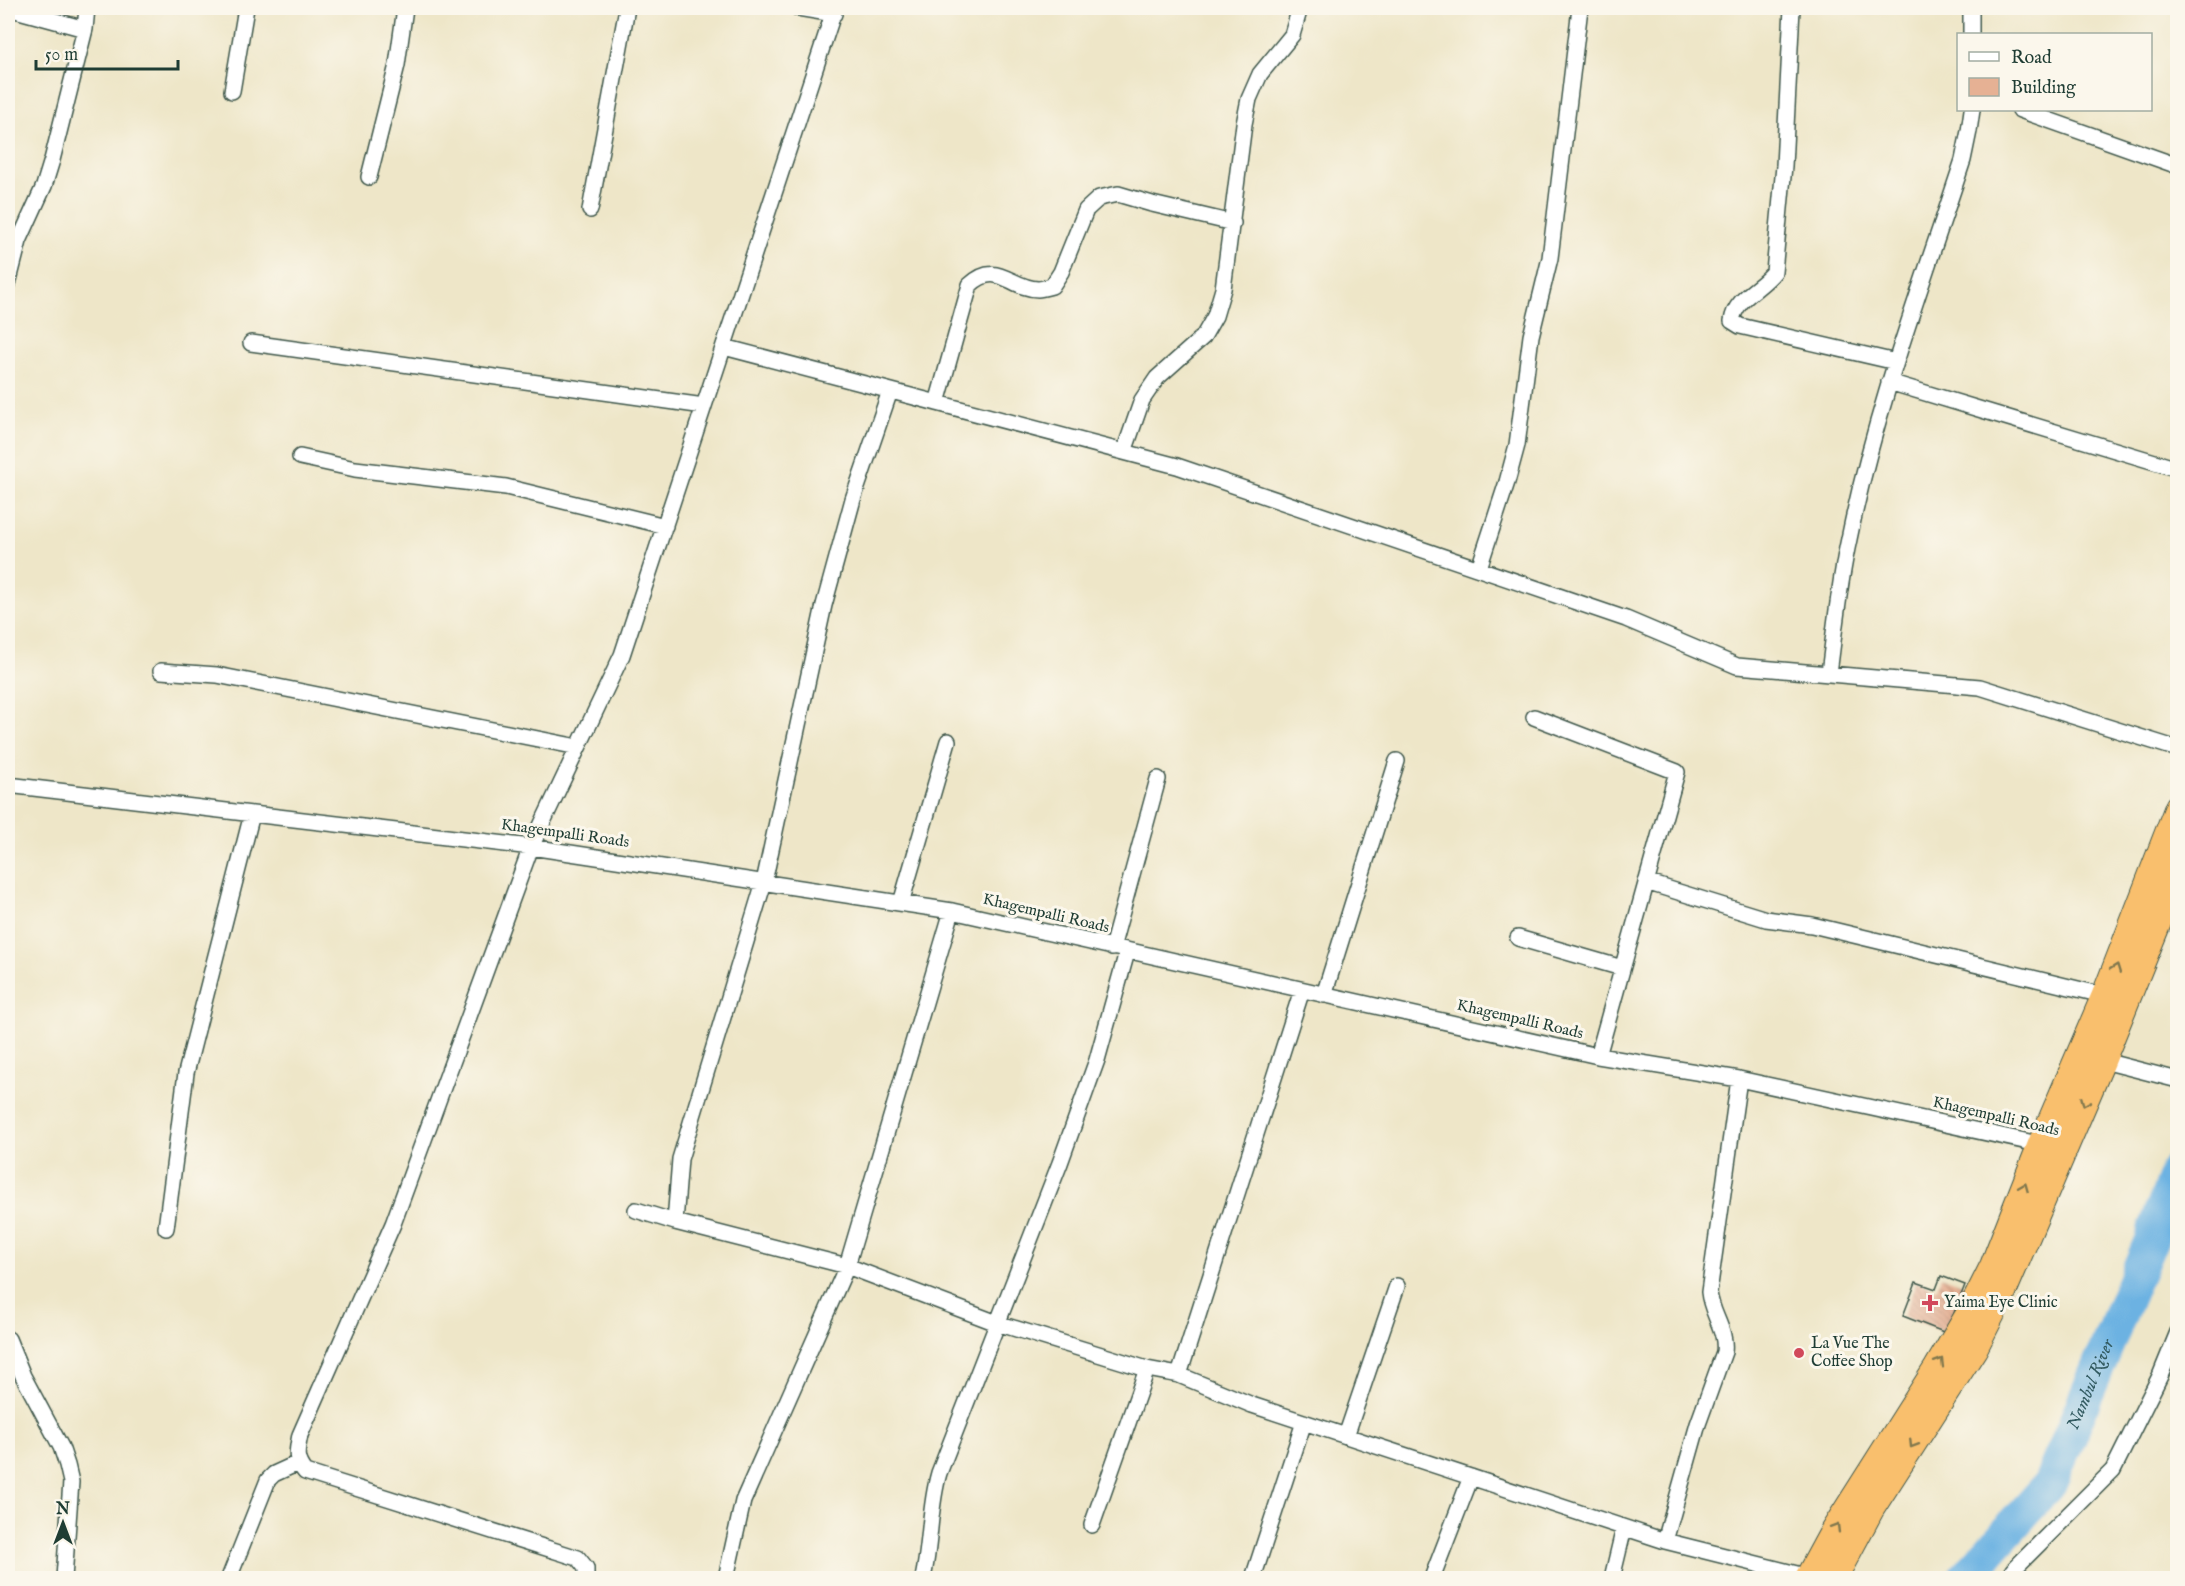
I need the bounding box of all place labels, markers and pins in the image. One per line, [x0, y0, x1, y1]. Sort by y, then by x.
place label: Yaima Eye Clinic [1944, 1293, 2058, 1313]
marker: Yaima Eye Clinic [1921, 1294, 1939, 1312]
place label: La Vue The Coffee Shop [1811, 1334, 1893, 1372]
marker: La Vue The Coffee Shop [1792, 1346, 1806, 1360]

